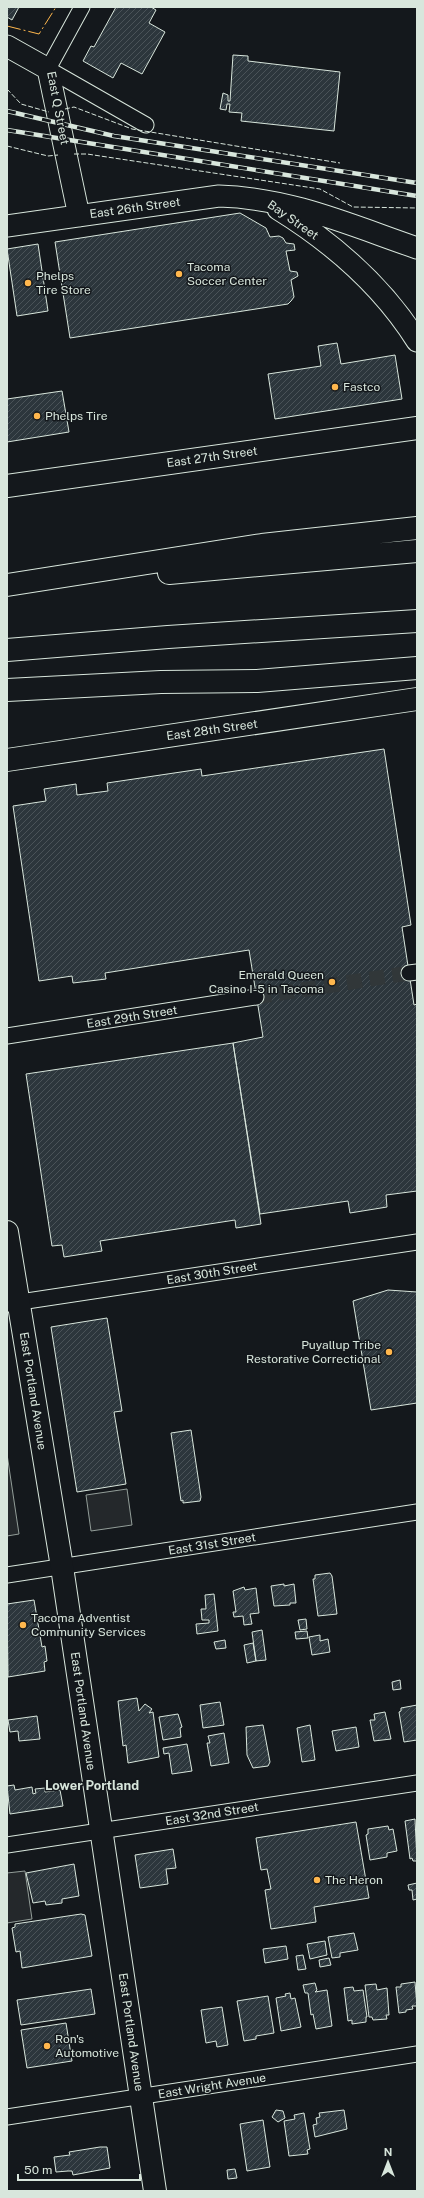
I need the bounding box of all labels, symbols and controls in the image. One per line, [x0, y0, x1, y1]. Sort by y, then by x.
street label: East Q Street [44, 70, 72, 146]
street label: East 26th Street [89, 195, 182, 221]
street label: Bay Street [265, 197, 321, 243]
place label: Tacoma Soccer Center [187, 260, 267, 288]
place label: Phelps Tire Store [36, 269, 91, 297]
marker: Tacoma Soccer Center [174, 269, 184, 279]
marker: Phelps Tire Store [23, 278, 33, 288]
place label: Fastco [343, 380, 381, 394]
marker: Fastco [330, 382, 340, 392]
place label: Phelps Tire [45, 409, 108, 423]
marker: Phelps Tire [32, 411, 42, 421]
street label: East 27th Street [166, 444, 259, 470]
street label: East 28th Street [165, 717, 259, 743]
place label: Emerald Queen Casino I-5 in Tacoma [209, 968, 324, 996]
marker: Emerald Queen Casino I-5 in Tacoma [327, 977, 337, 987]
street label: East 29th Street [86, 1003, 179, 1031]
street label: East 30th Street [166, 1259, 259, 1287]
street label: East Portland Avenue [17, 1331, 49, 1451]
place label: Puyallup Tribe Restorative Correctional [246, 1338, 381, 1366]
marker: Puyallup Tribe Restorative Correctional [384, 1347, 394, 1357]
street label: East 31st Street [167, 1530, 257, 1558]
place label: Tacoma Adventist Community Services [31, 1611, 146, 1639]
marker: Tacoma Adventist Community Services [18, 1620, 28, 1630]
street label: East Portland Avenue [68, 1651, 98, 1771]
district label: Lower Portland [45, 1778, 139, 1793]
street label: East 32nd Street [164, 1800, 260, 1828]
place label: The Heron [325, 1873, 383, 1887]
marker: The Heron [312, 1875, 322, 1885]
street label: East Portland Avenue [116, 1972, 146, 2092]
place label: Ron's Automotive [55, 2032, 119, 2060]
marker: Ron's Automotive [42, 2041, 52, 2051]
street label: East Wright Avenue [157, 2071, 267, 2101]
north arrow [368, 2142, 408, 2182]
text: N [384, 2146, 392, 2158]
scale bar [18, 2156, 140, 2182]
text: 50 m [24, 2163, 52, 2177]

